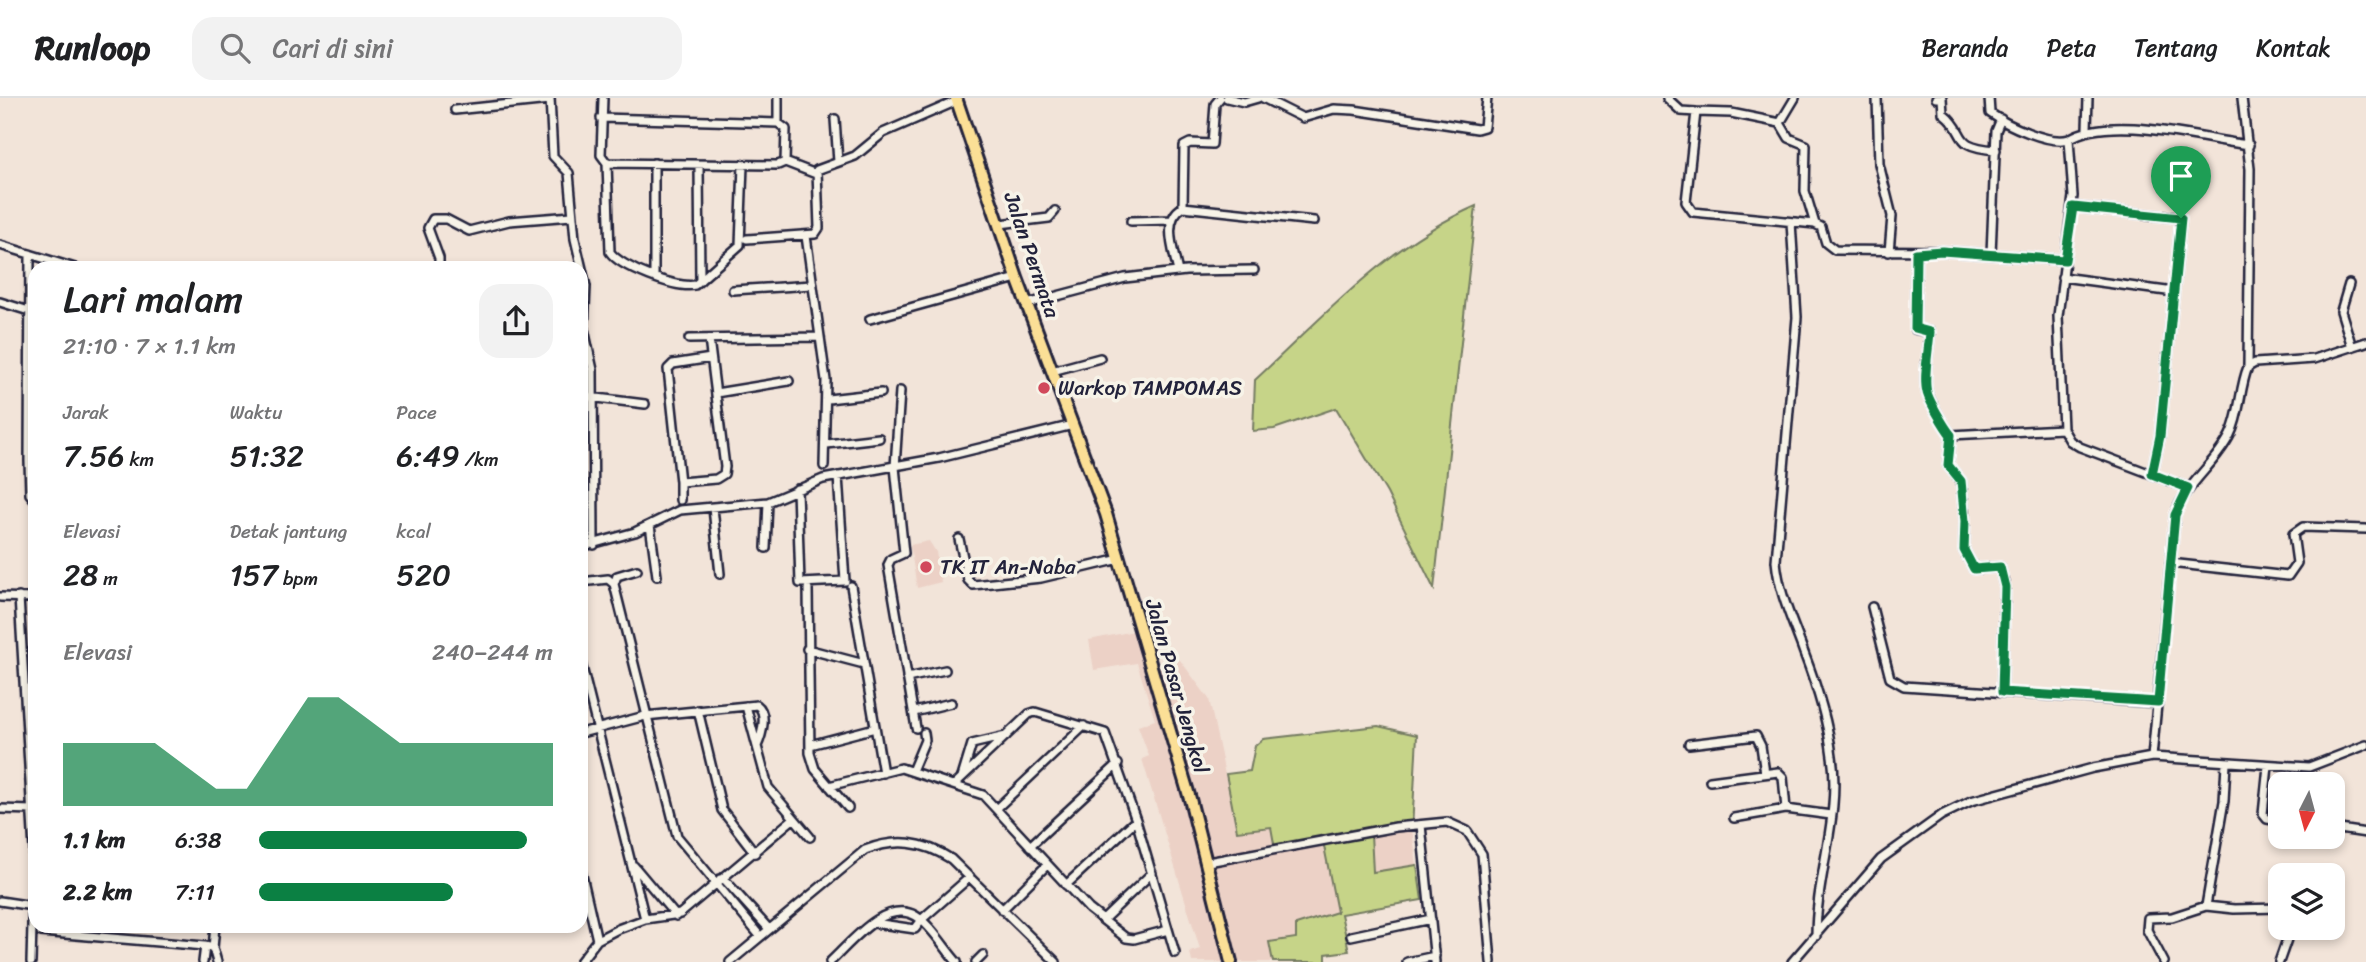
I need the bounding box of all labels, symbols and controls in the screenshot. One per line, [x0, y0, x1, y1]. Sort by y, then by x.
search box [192, 17, 682, 80]
text: Runloop [35, 19, 150, 77]
text: Cari di sini [272, 25, 393, 71]
text: Beranda [1921, 27, 2008, 69]
text: Peta [2046, 27, 2096, 69]
text: Tentang [2134, 27, 2218, 69]
text: Kontak [2256, 27, 2331, 69]
icon: search [216, 29, 254, 67]
pin [2151, 146, 2211, 218]
icon: arrive [2162, 157, 2200, 195]
street label: Jalan Permata [992, 186, 1071, 324]
text: Lari malam [63, 266, 243, 333]
button: share [479, 284, 553, 358]
text: 21:10 · 7 × 1.1 km [63, 326, 236, 367]
place label: Warkop TAMPOMAS [1058, 369, 1242, 407]
marker: Warkop TAMPOMAS [1036, 380, 1052, 396]
text: Jarak [63, 396, 109, 429]
text: Waktu [230, 396, 282, 429]
text: Pace [396, 396, 437, 429]
text: 7.56 [63, 429, 125, 483]
text: 51:32 [230, 429, 304, 483]
text: 6:49 [396, 429, 460, 483]
text: km [125, 443, 154, 476]
text: /km [460, 443, 499, 476]
text: Elevasi [63, 515, 120, 548]
text: Detak jantung [230, 515, 347, 548]
text: kcal [396, 515, 431, 548]
text: 28 [63, 548, 98, 602]
text: 157 [230, 548, 278, 602]
text: 520 [396, 548, 451, 602]
place label: TK IT An-Naba [940, 548, 1076, 586]
marker: TK IT An-Naba [918, 559, 934, 575]
text: m [98, 562, 118, 595]
text: bpm [278, 562, 318, 595]
street label: Jalan Pasar Jengkol [1134, 593, 1220, 779]
text: Elevasi [63, 632, 132, 673]
text: 240–244 m [432, 632, 553, 673]
north arrow [2268, 772, 2345, 849]
map controls [2268, 772, 2345, 940]
text: 1.1 km [63, 820, 126, 861]
text: 6:38 [175, 820, 222, 861]
button: layers [2268, 863, 2345, 940]
text: 2.2 km [63, 872, 132, 913]
text: 7:11 [175, 872, 215, 913]

